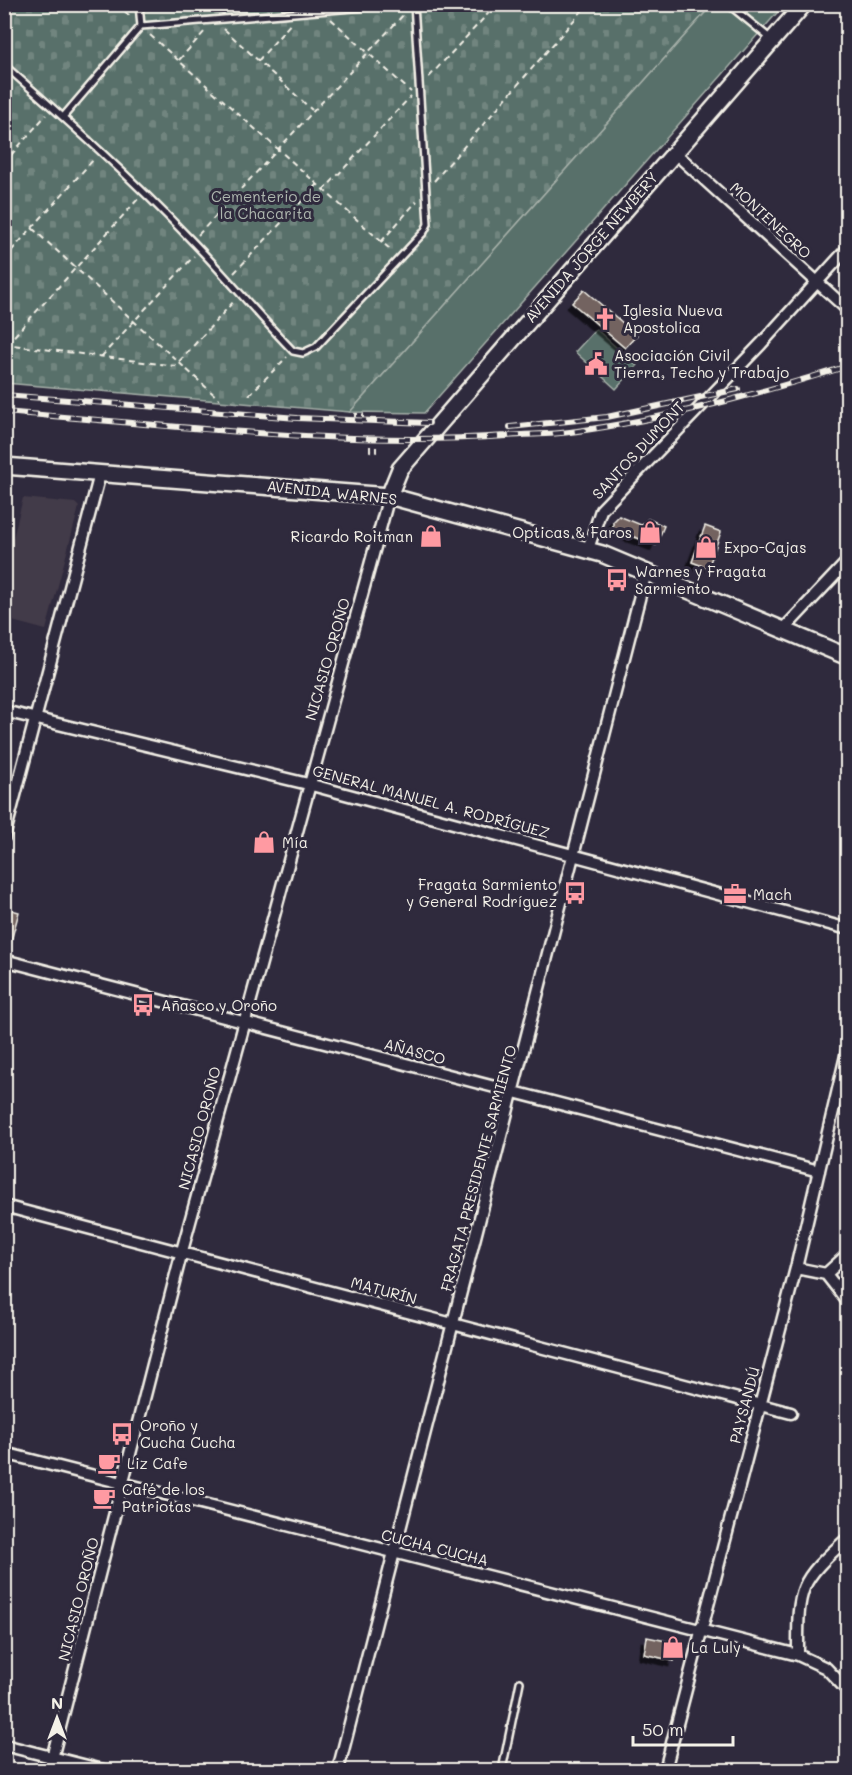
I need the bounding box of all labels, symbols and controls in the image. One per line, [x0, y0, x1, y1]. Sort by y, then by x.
street label: AVENIDA JORGE NEWBERY [520, 167, 662, 327]
street label: MONTENEGRO [726, 177, 816, 263]
park label: Cementerio de la Chacarita [211, 186, 321, 223]
place label: Iglesia Nueva Apostolica [623, 300, 723, 337]
church icon: Iglesia Nueva Apostolica [592, 306, 618, 332]
place label: Asociación Civil Tierra, Techo y Trabajo [614, 345, 789, 382]
public building icon: Asociación Civil Tierra, Techo y Trabajo [583, 351, 609, 377]
street label: SANTOS DUMONT [587, 397, 689, 503]
street label: AVENIDA WARNES [266, 475, 398, 509]
shop icon: Opticas & Faros [637, 519, 663, 545]
place label: Opticas & Faros [512, 522, 632, 542]
shop icon: Ricardo Roitman [418, 523, 444, 549]
place label: Ricardo Roitman [291, 526, 413, 546]
shop icon: Expo-Cajas [693, 534, 719, 560]
place label: Expo-Cajas [724, 537, 806, 557]
place label: Warnes y Fragata Sarmiento [635, 561, 767, 598]
bus stop icon: Warnes y Fragata Sarmiento [604, 567, 630, 593]
street label: NICASIO OROÑO [300, 595, 354, 723]
street label: GENERAL MANUEL A. RODRÍGUEZ [310, 760, 552, 842]
shop icon: Mía [251, 829, 277, 855]
place label: Mía [282, 832, 308, 852]
place label: Fragata Sarmiento y General Rodríguez [406, 874, 557, 911]
bus stop icon: Fragata Sarmiento y General Rodríguez [562, 880, 588, 906]
office icon: Mach [722, 881, 748, 907]
place label: Mach [753, 884, 792, 904]
bus stop icon: Añasco y Oroño [130, 992, 156, 1018]
place label: Añasco y Oroño [161, 995, 277, 1015]
street label: AÑASCO [382, 1033, 448, 1069]
street label: FRAGATA PRESIDENTE SARMIENTO [435, 1042, 521, 1293]
street label: NICASIO OROÑO [173, 1064, 225, 1192]
street label: MATURÍN [349, 1272, 419, 1308]
street label: PAYSANDÚ [724, 1365, 764, 1445]
place label: Oroño y Cucha Cucha [140, 1415, 236, 1452]
bus stop icon: Oroño y Cucha Cucha [109, 1421, 135, 1447]
cafe icon: Liz Cafe [96, 1450, 122, 1476]
place label: Liz Cafe [127, 1453, 188, 1473]
place label: Café de los Patriotas [122, 1479, 205, 1516]
cafe icon: Café de los Patriotas [91, 1485, 117, 1511]
street label: CUCHA CUCHA [379, 1524, 491, 1570]
street label: NICASIO OROÑO [53, 1535, 103, 1663]
shop icon: La Luly [660, 1634, 686, 1660]
place label: La Luly [691, 1637, 741, 1657]
north arrow [27, 1688, 87, 1748]
text: N [51, 1692, 63, 1713]
scale bar [633, 1709, 734, 1747]
text: 50 m [642, 1717, 684, 1741]

